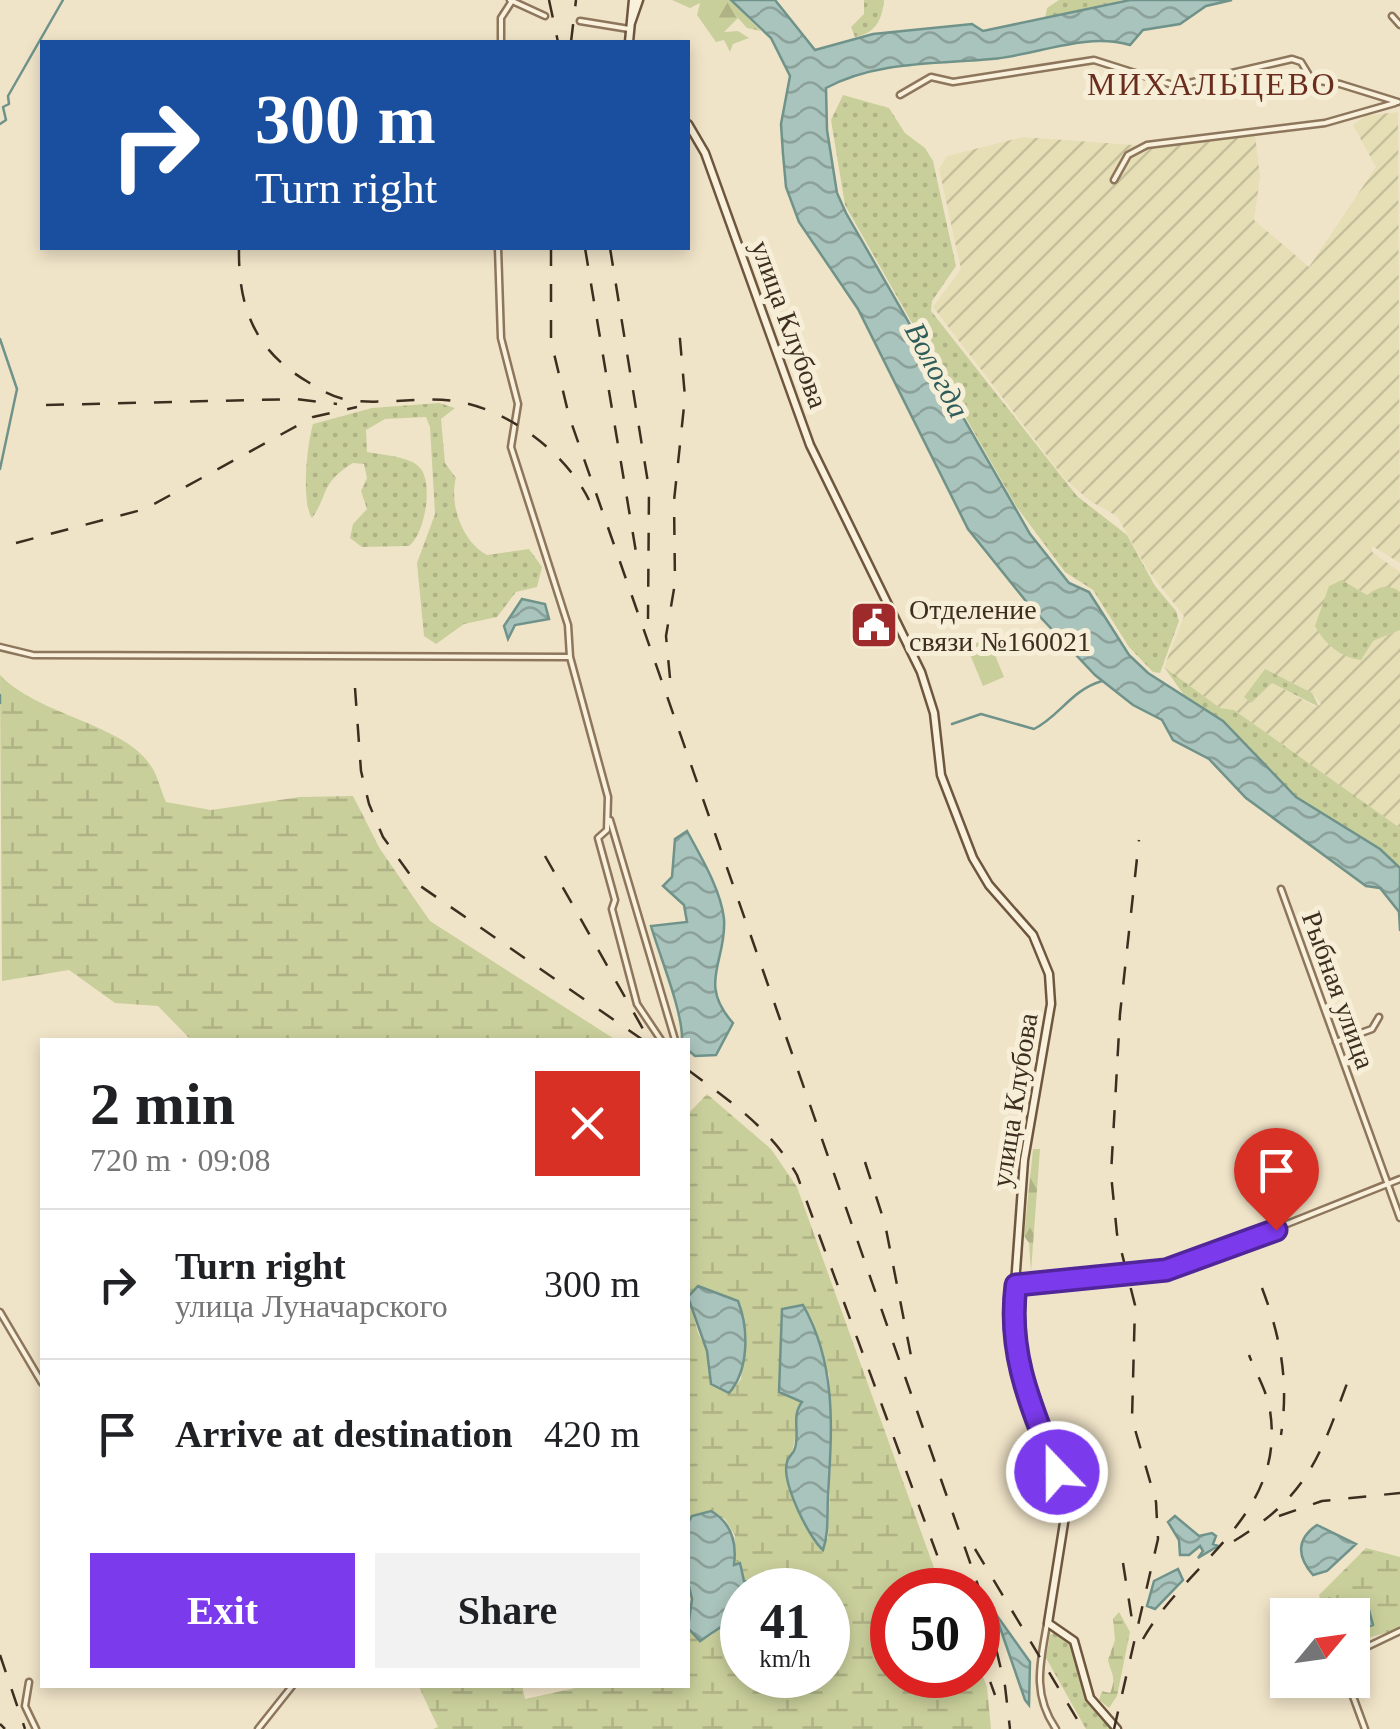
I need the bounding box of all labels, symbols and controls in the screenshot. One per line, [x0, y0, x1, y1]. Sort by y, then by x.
district label: МИХАЛЬЦЕВО [1087, 66, 1337, 102]
icon: right [90, 80, 220, 210]
text: 300 m [255, 81, 436, 158]
text: Turn right [255, 163, 437, 213]
street label: улица Клубова [745, 236, 834, 413]
water label: Вологда [899, 317, 976, 423]
place label: Отделение связи №160021 [909, 594, 1091, 657]
public building icon: Отделение связи №160021 [848, 599, 900, 651]
street label: Рыбная улица [1296, 907, 1382, 1074]
street label: улица Клубова [985, 1010, 1044, 1189]
text: 2 min [90, 1071, 235, 1137]
button: close [535, 1071, 640, 1176]
pin [1234, 1128, 1319, 1231]
text: 720 m · 09:08 [90, 1142, 270, 1178]
icon: arrive [1249, 1143, 1304, 1198]
text: Turn right [175, 1245, 346, 1287]
icon: right [90, 1257, 145, 1312]
text: 300 m [544, 1263, 640, 1305]
text: улица Луначарского [175, 1288, 448, 1324]
icon: arrive [90, 1407, 145, 1462]
text: Arrive at destination [175, 1413, 513, 1455]
text: 420 m [544, 1413, 640, 1455]
position arrow [1005, 1420, 1109, 1524]
button: Exit [90, 1553, 355, 1668]
button: Share [375, 1553, 640, 1668]
speed limit sign: 50 [870, 1568, 1000, 1698]
text: 41 [760, 1593, 810, 1649]
north arrow [1270, 1598, 1370, 1698]
map controls [1270, 1598, 1370, 1698]
text: km/h [759, 1645, 811, 1672]

